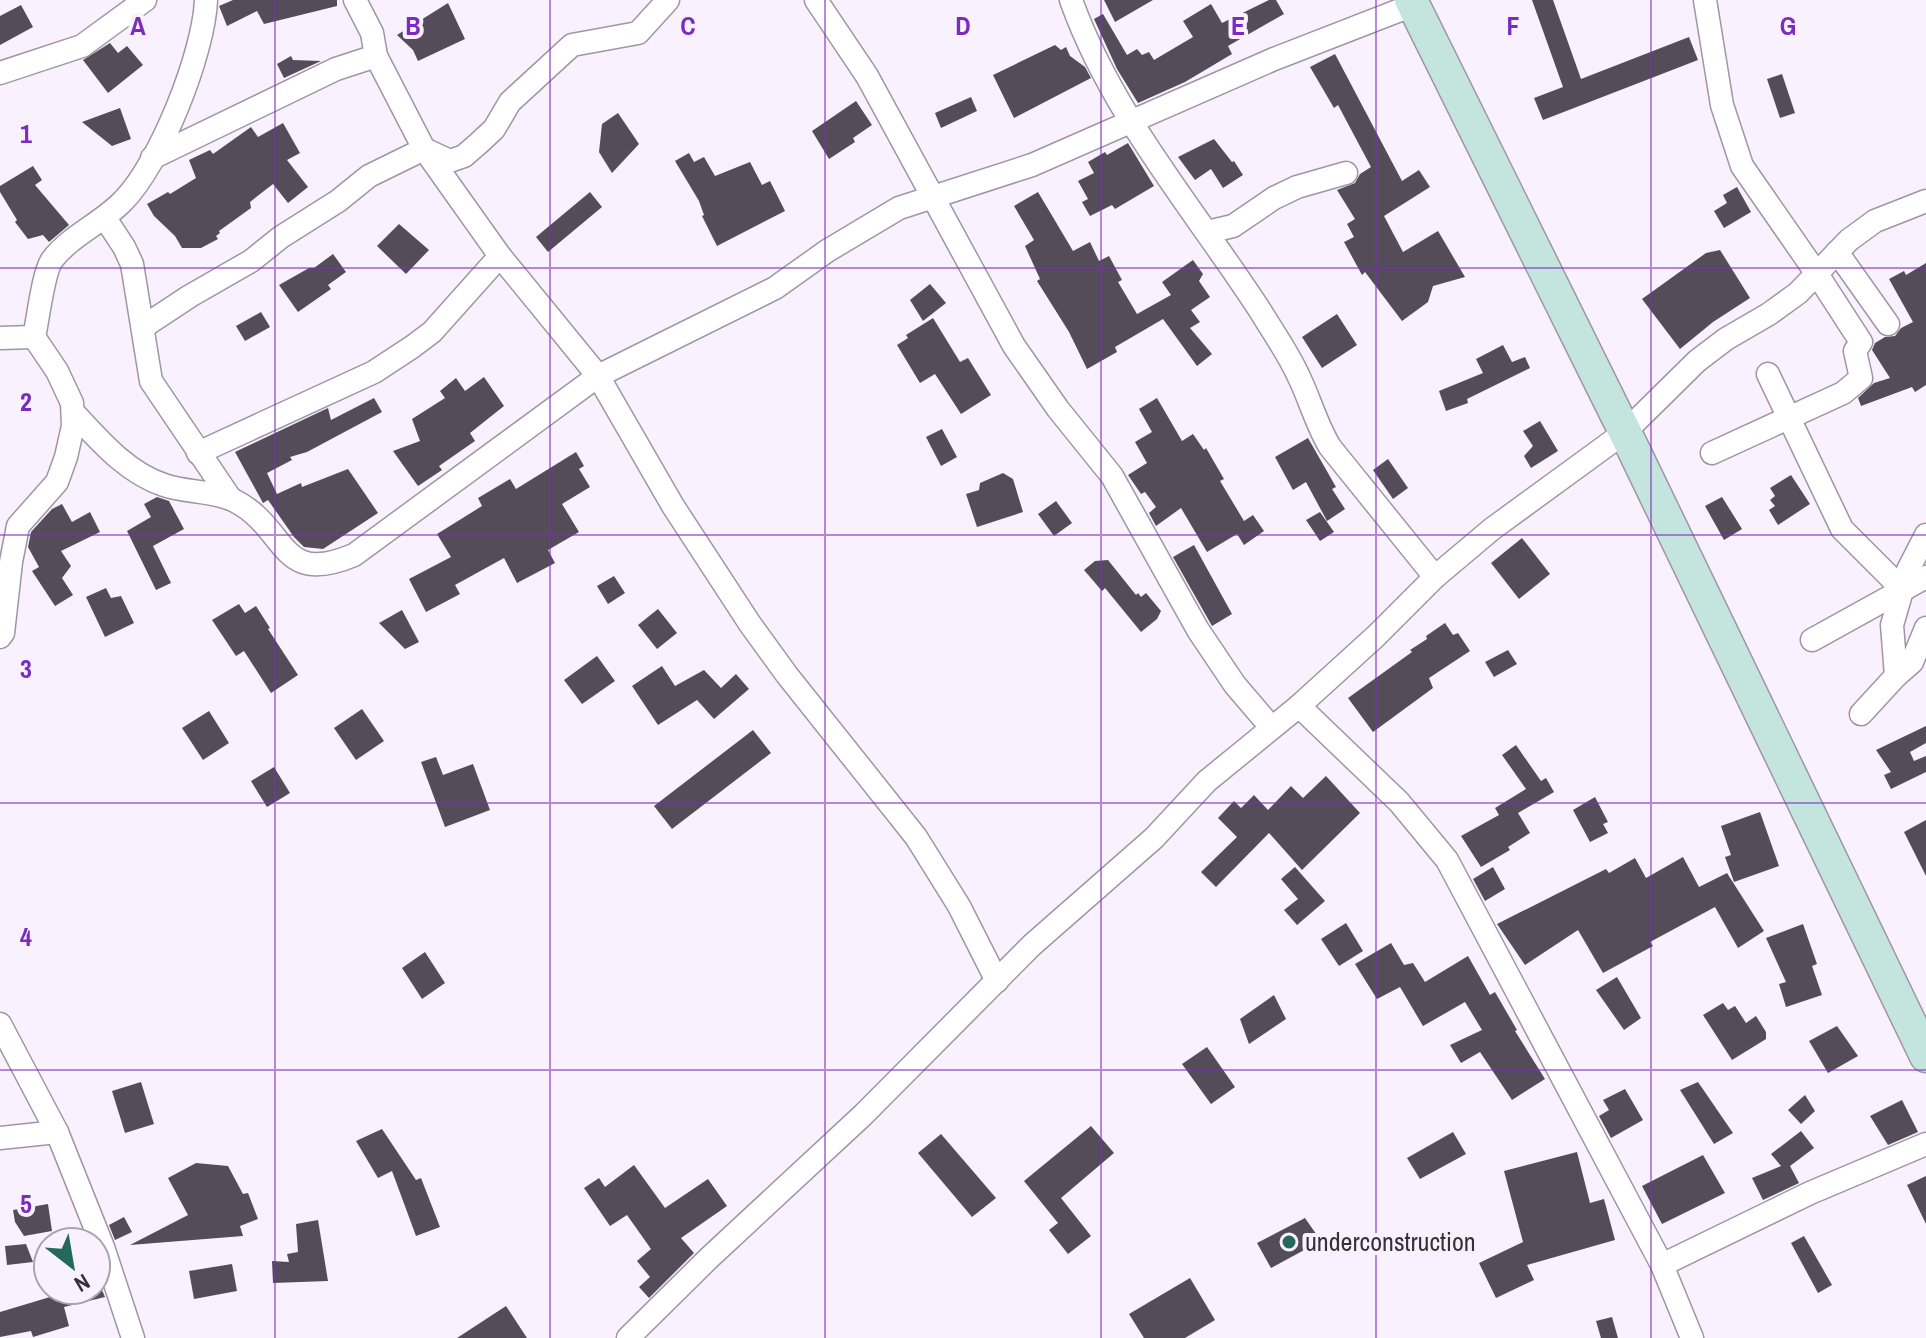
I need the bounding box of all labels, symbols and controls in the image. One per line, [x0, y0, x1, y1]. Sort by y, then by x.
text: A [130, 8, 146, 43]
text: B [405, 8, 421, 43]
text: C [680, 8, 696, 43]
text: D [955, 8, 971, 43]
text: E [1231, 8, 1245, 43]
text: F [1506, 8, 1520, 43]
text: G [1780, 8, 1796, 43]
text: 1 [20, 116, 32, 151]
text: 2 [20, 384, 32, 419]
text: 3 [20, 651, 32, 686]
text: 4 [20, 919, 32, 954]
text: 5 [20, 1186, 32, 1221]
place label: underconstruction [1305, 1224, 1476, 1259]
north arrow [32, 1226, 112, 1306]
marker: underconstruction [1280, 1233, 1298, 1251]
text: N [69, 1267, 96, 1299]

